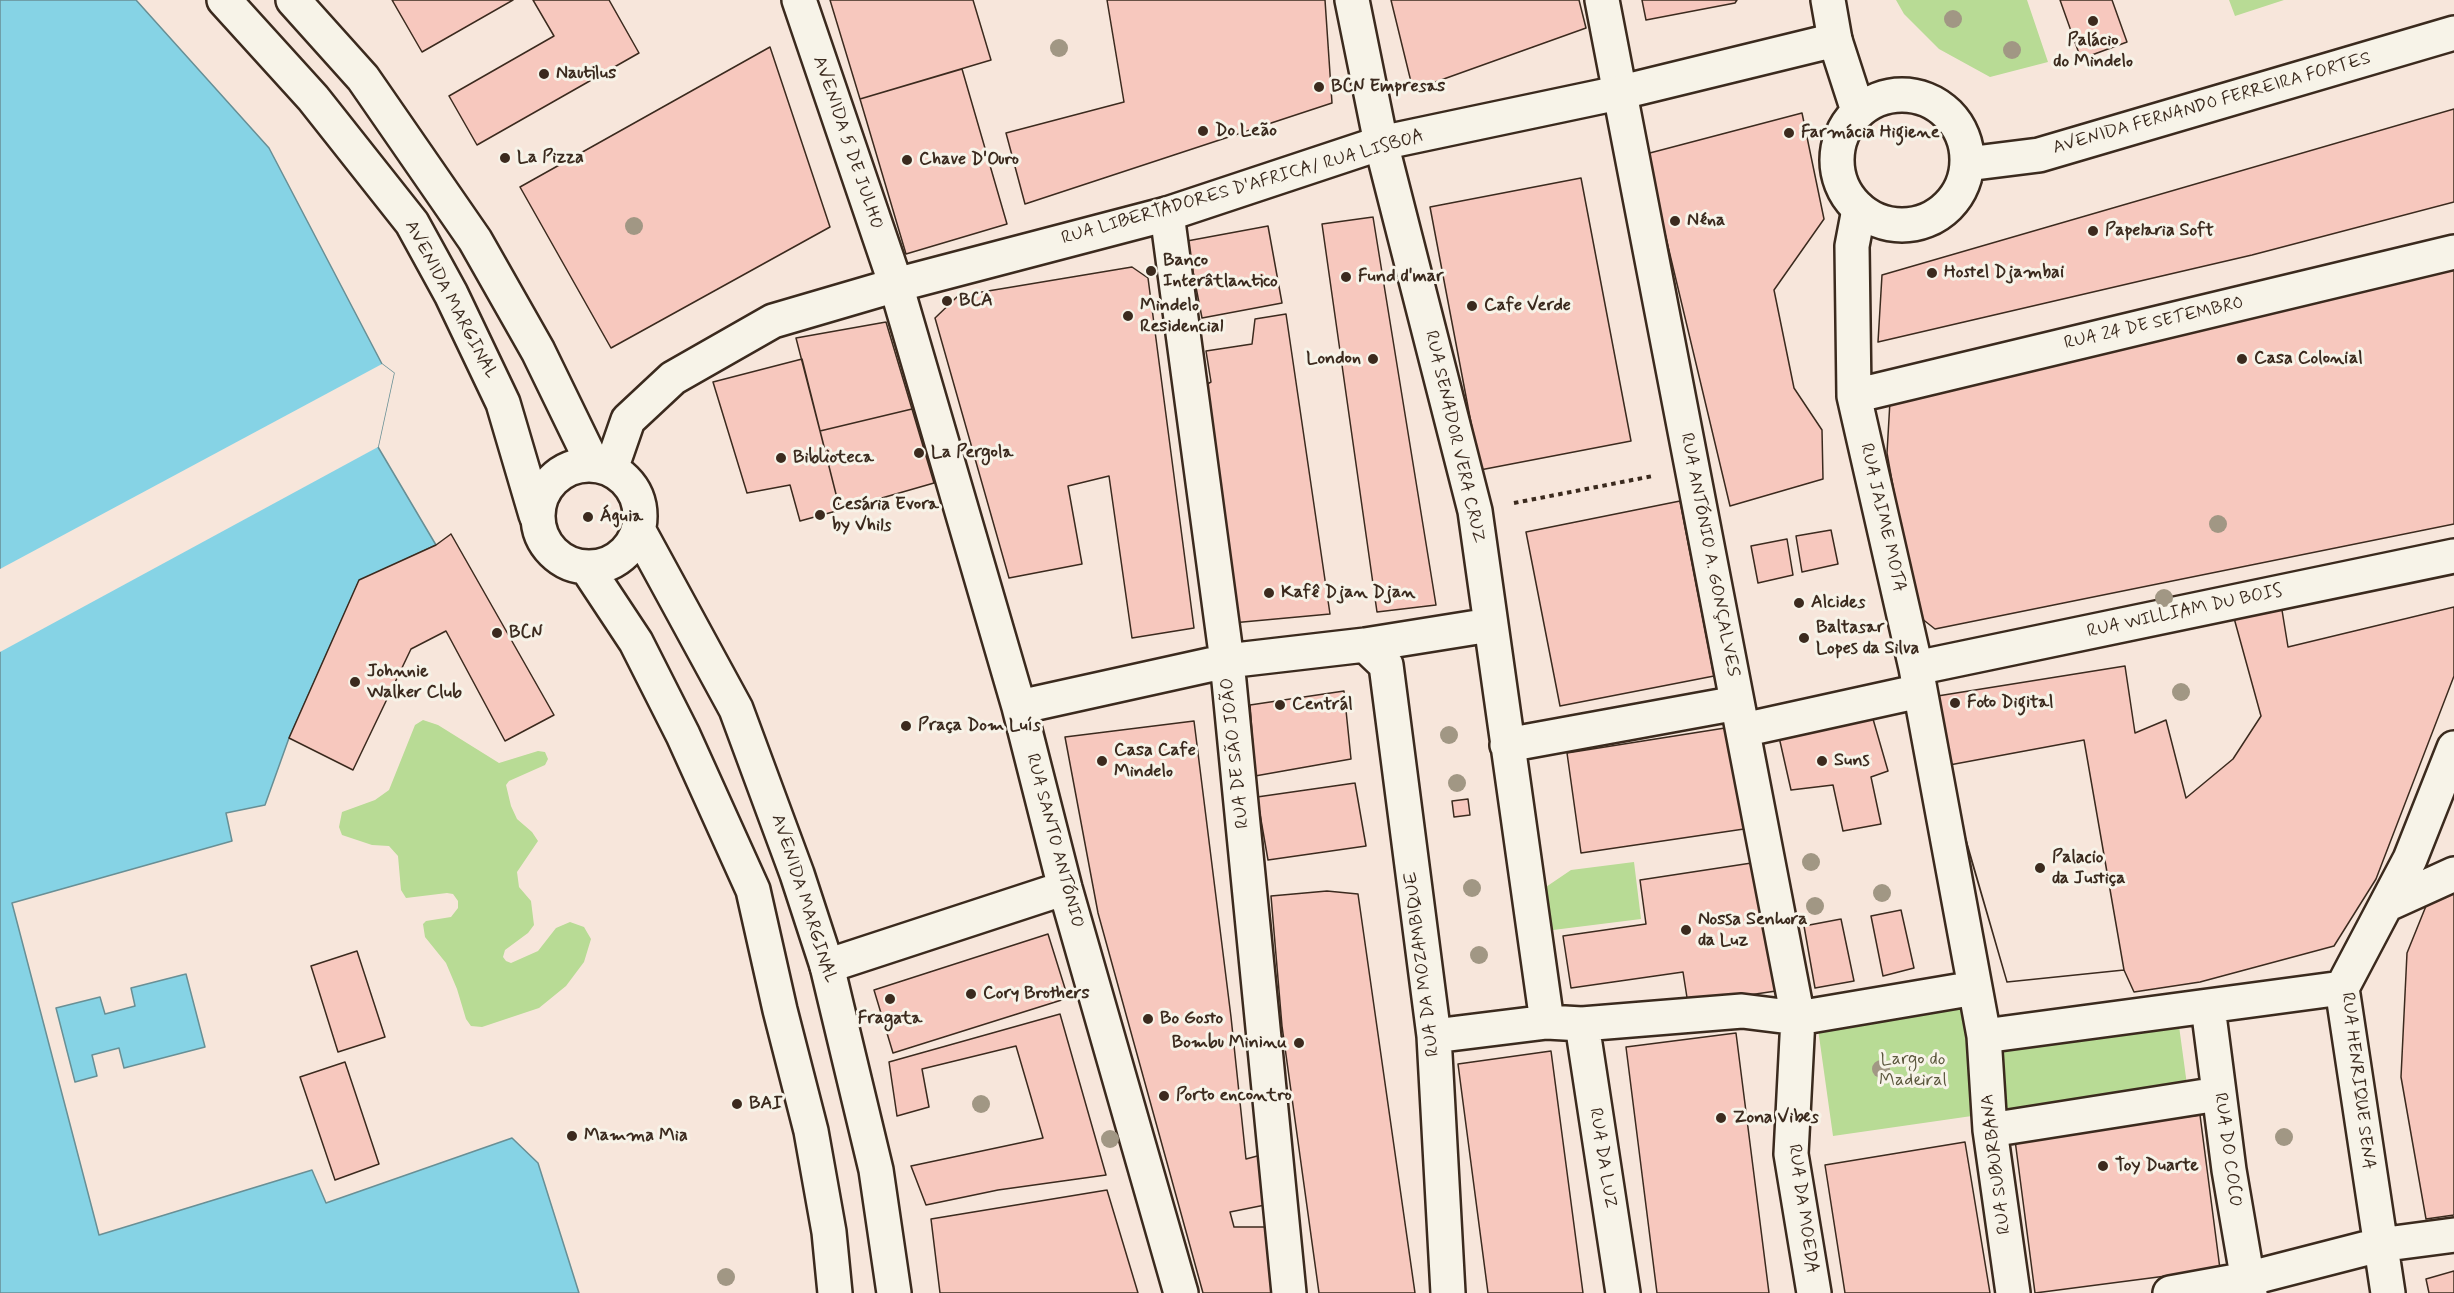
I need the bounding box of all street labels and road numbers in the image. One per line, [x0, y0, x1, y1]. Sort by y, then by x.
street label: AVENIDA FERNANDO FERREIRA FORTES [2051, 48, 2373, 160]
street label: AVENIDA 5 DE JULHO [807, 54, 887, 232]
street label: RUA LIBERTADORES D'AFRICA/ RUA LISBOA [1059, 126, 1427, 250]
street label: AVENIDA MARGINAL [399, 217, 501, 383]
street label: RUA 24 DE SETEMBRO [2062, 293, 2246, 355]
street label: RUA SENADOR VERA CRUZ [1419, 329, 1489, 545]
street label: RUA ANTÓNIO A. GONÇALVES [1675, 431, 1743, 679]
street label: RUA JAIME MOTA [1854, 441, 1910, 595]
street label: RUA WILLIAM DU BOIS [2085, 581, 2285, 643]
street label: RUA DE SÃO JOÃO [1217, 677, 1255, 829]
street label: RUA SANTO ANTÓNIO [1020, 752, 1088, 930]
street label: AVENIDA MARGINAL [766, 812, 840, 986]
street label: RUA DA MOZAMBIQUE [1401, 870, 1445, 1058]
street label: RUA HENRIQUE SENA [2335, 991, 2379, 1171]
street label: RUA SUBURBANA [1978, 1092, 2016, 1236]
street label: RUA DO COCO [2208, 1092, 2246, 1208]
street label: RUA DA LUZ [1583, 1106, 1621, 1210]
street label: RUA DA MOEDA [1782, 1143, 1822, 1275]

